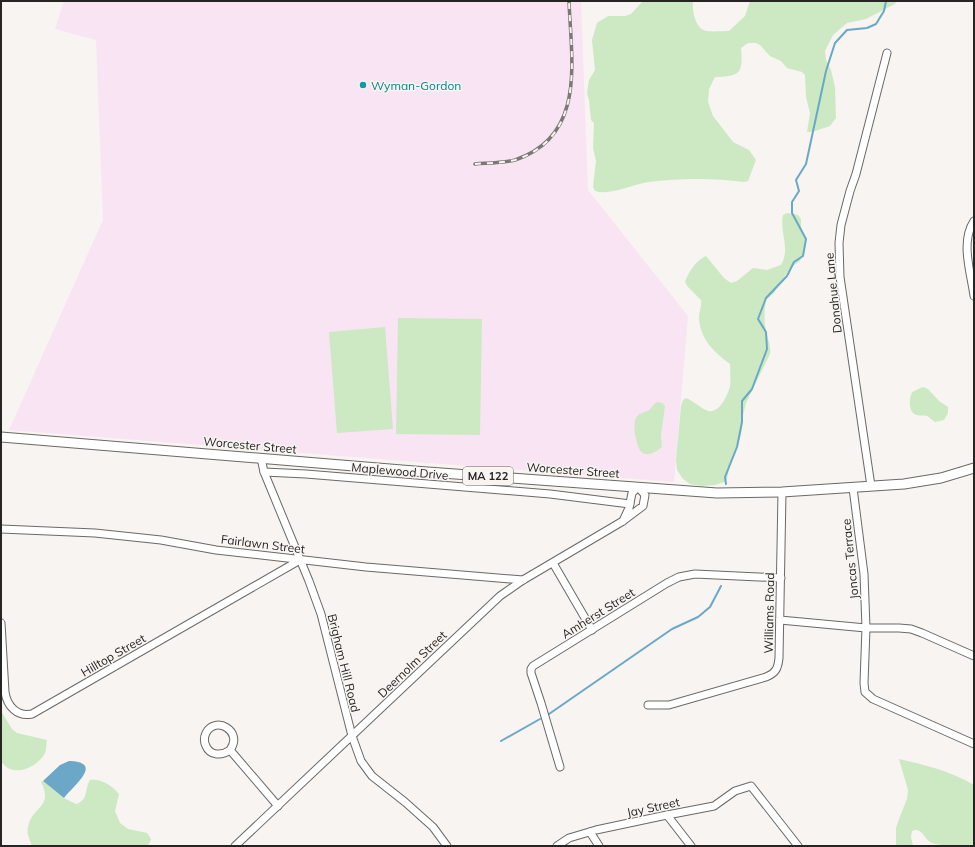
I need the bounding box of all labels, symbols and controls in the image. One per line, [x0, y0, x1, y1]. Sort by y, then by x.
place label: Wyman-Gordon [371, 78, 461, 93]
marker: Wyman-Gordon [358, 80, 368, 90]
street label: Donahue Lane [821, 252, 845, 334]
street label: Worcester Street [203, 433, 297, 457]
street label: Maplewood Drive [351, 459, 449, 483]
street label: Worcester Street [526, 459, 620, 481]
road number: MA 122 [463, 467, 513, 485]
street label: Joncas Terrace [838, 518, 862, 600]
street label: Fairlawn Street [220, 531, 306, 557]
street label: Williams Road [761, 572, 777, 654]
street label: Amherst Street [559, 584, 637, 642]
street label: Brigham Hill Road [325, 612, 363, 714]
street label: Deernolm Street [374, 627, 450, 701]
street label: Hilltop Street [78, 630, 148, 680]
street label: Jay Street [625, 794, 681, 820]

